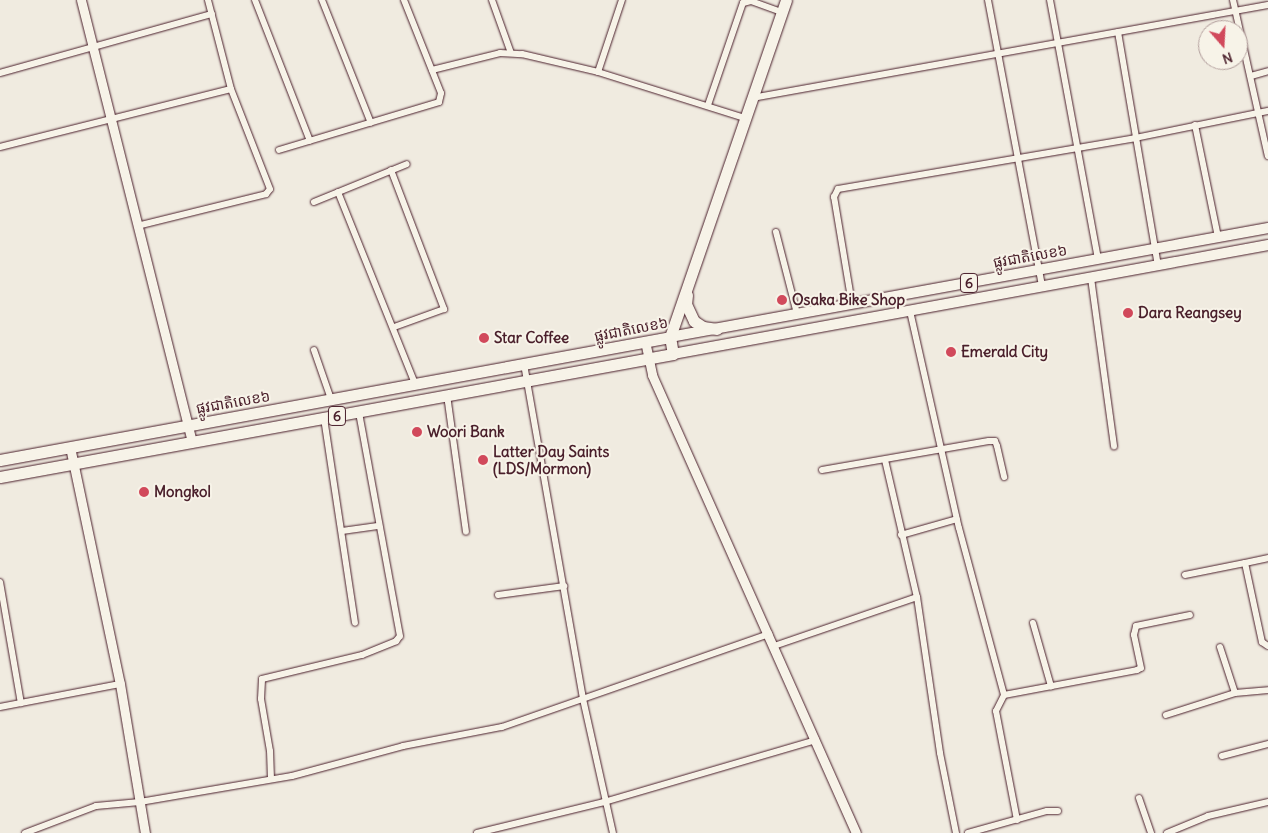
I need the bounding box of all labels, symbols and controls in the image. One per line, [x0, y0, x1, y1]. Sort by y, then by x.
north arrow [1198, 20, 1248, 70]
text: N [1220, 48, 1235, 68]
street label: ផ្លូវជាតិលេខ៦ [991, 241, 1069, 271]
road number: 6 [959, 272, 979, 294]
place label: Osaka Bike Shop [792, 291, 905, 309]
marker: Osaka Bike Shop [776, 294, 788, 306]
place label: Dara Reangsey [1138, 304, 1242, 322]
marker: Dara Reangsey [1122, 307, 1134, 319]
street label: ផ្លូវជាតិលេខ៦ [592, 313, 670, 345]
place label: Star Coffee [494, 329, 569, 347]
marker: Star Coffee [478, 332, 490, 344]
place label: Emerald City [961, 343, 1048, 361]
marker: Emerald City [945, 346, 957, 358]
street label: ផ្លូវជាតិលេខ៦ [194, 387, 272, 417]
road number: 6 [327, 404, 347, 428]
place label: Woori Bank [427, 423, 505, 441]
marker: Woori Bank [411, 426, 423, 438]
place label: Latter Day Saints (LDS/Mormon) [493, 442, 609, 477]
marker: Latter Day Saints (LDS/Mormon) [477, 454, 489, 466]
place label: Mongkol [154, 483, 211, 501]
marker: Mongkol [138, 486, 150, 498]

